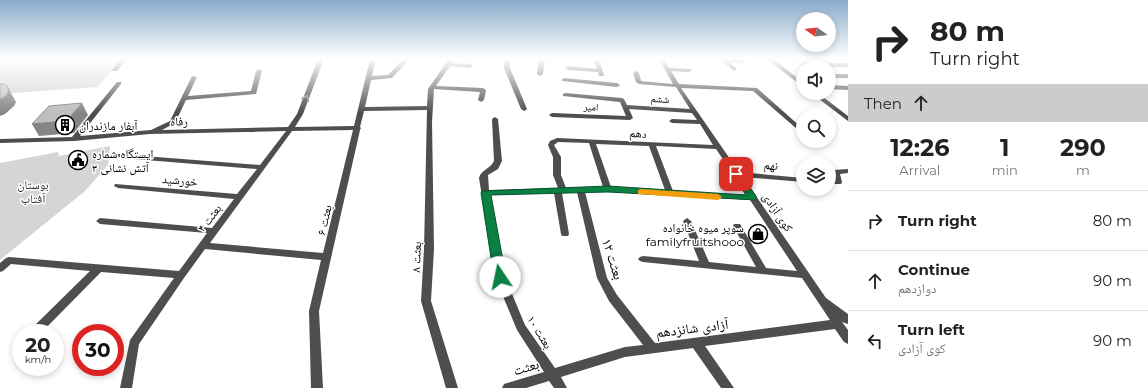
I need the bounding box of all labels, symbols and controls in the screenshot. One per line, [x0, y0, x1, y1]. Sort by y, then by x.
north arrow [796, 12, 836, 52]
map controls [796, 12, 836, 196]
text: 80 m [930, 14, 1005, 48]
icon: right [864, 16, 916, 68]
text: Turn right [930, 48, 1020, 70]
button: sound [796, 60, 836, 100]
street label: ششم [650, 92, 670, 107]
icon: ahead [910, 92, 932, 114]
text: Then [864, 94, 902, 113]
one-way arrow [301, 95, 309, 102]
street label: امیر [582, 100, 599, 114]
button: search [796, 108, 836, 148]
street label: رفاه [170, 113, 188, 129]
building icon: آبفار مازندران [54, 114, 76, 136]
place label: آبفار مازندران [79, 118, 138, 133]
street label: دهم [629, 125, 647, 142]
text: 12:26 [890, 133, 950, 162]
text: 1 [1000, 133, 1009, 162]
text: 290 [1060, 133, 1106, 162]
place label: ایستگاه شماره ۳ آتش نشانی [92, 146, 153, 175]
public building icon: ایستگاه شماره ۳ آتش نشانی [67, 149, 89, 171]
button: layers [796, 156, 836, 196]
pin [719, 157, 753, 191]
street label: نهم [763, 157, 779, 174]
text: Arrival [899, 162, 940, 178]
text: min [992, 162, 1018, 178]
text: m [1076, 162, 1090, 178]
icon: arrive [725, 163, 747, 185]
street label: خورشید [161, 171, 199, 189]
park label: بوستان آفتاب [17, 177, 49, 206]
street label: کوی آزادی [760, 190, 796, 234]
street label: بعثت ۴ [194, 201, 225, 235]
street label: بعثت ۶ [313, 203, 335, 237]
icon: right [864, 210, 886, 232]
text: Turn right [898, 211, 977, 230]
text: 80 m [1093, 211, 1132, 230]
place label: سوپر میوه خانواده familyfruitshooo [646, 220, 744, 249]
shop icon: سوپر میوه خانواده familyfruitshooo [747, 223, 769, 245]
street label: بعثت ۱۲ [598, 236, 628, 282]
street label: بعثت ٨ [408, 241, 424, 273]
position arrow [479, 256, 521, 298]
text: Continue [898, 260, 970, 279]
icon: ahead [864, 270, 886, 292]
text: 90 m [1093, 271, 1132, 290]
text: دوازدهم [898, 280, 936, 296]
street label: بعثت ۱۰ [524, 313, 556, 352]
street label: آزادی شانزدهم [655, 315, 730, 342]
text: Turn left [898, 320, 965, 339]
speed limit sign: 30 [72, 324, 124, 376]
icon: left [864, 330, 886, 352]
text: 90 m [1093, 331, 1132, 350]
text: 20 [25, 333, 51, 357]
text: کوی آزادی [898, 340, 946, 356]
text: km/h [25, 353, 51, 366]
street label: بعثت [511, 355, 541, 379]

